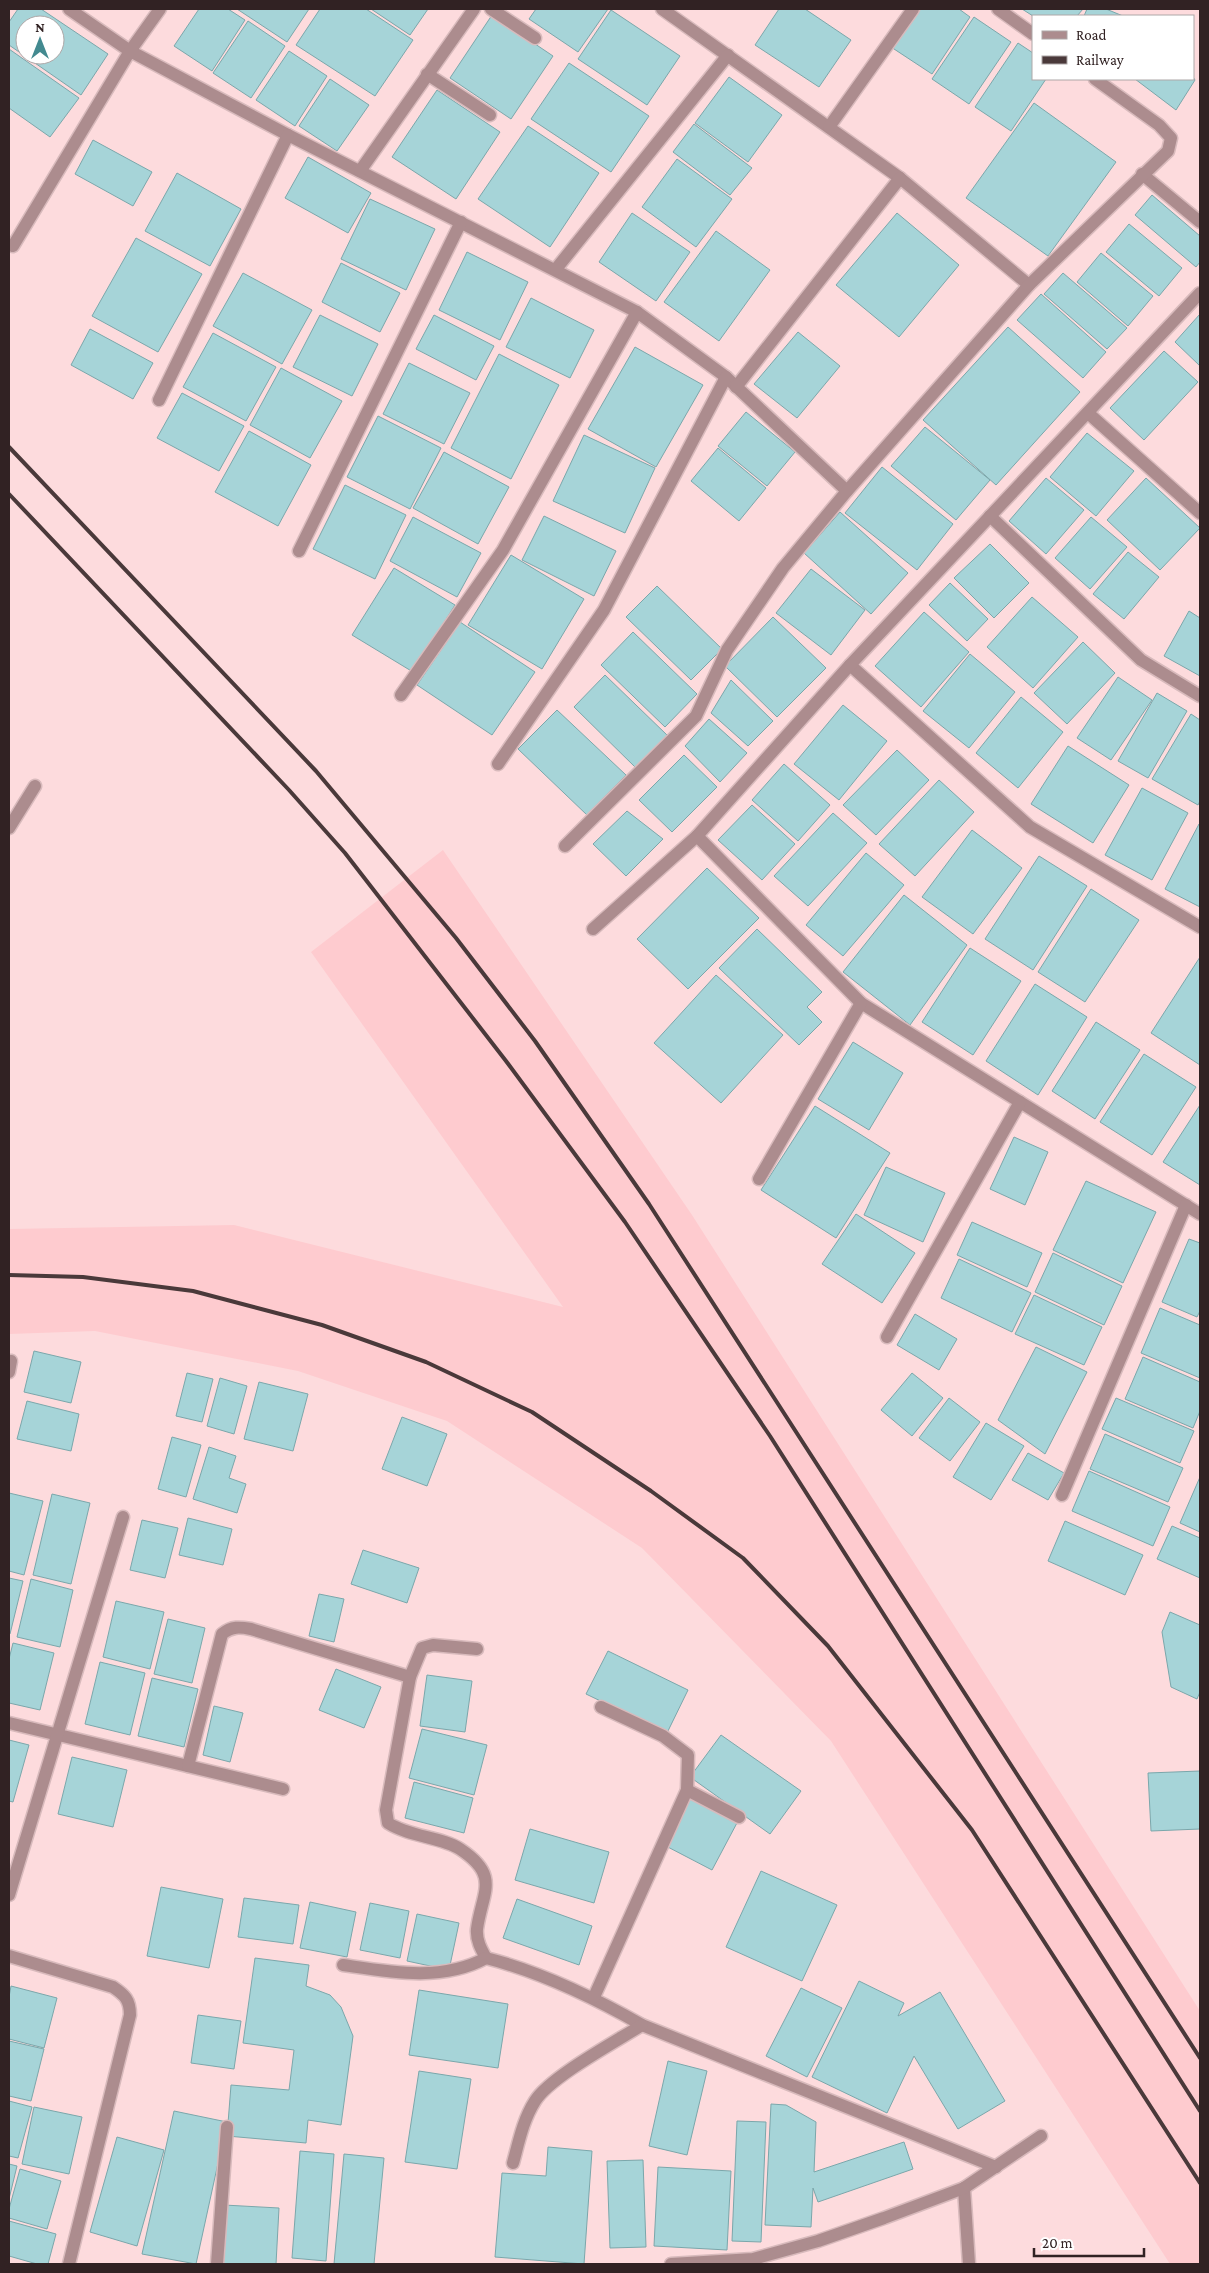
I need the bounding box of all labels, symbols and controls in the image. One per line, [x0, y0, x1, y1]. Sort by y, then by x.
north arrow [15, 15, 65, 65]
legend [1032, 15, 1194, 80]
text: N [35, 19, 45, 35]
text: Road [1076, 27, 1107, 43]
text: Railway [1076, 52, 1124, 69]
scale bar [1034, 2226, 1144, 2258]
text: 20 m [1042, 2235, 1073, 2251]

